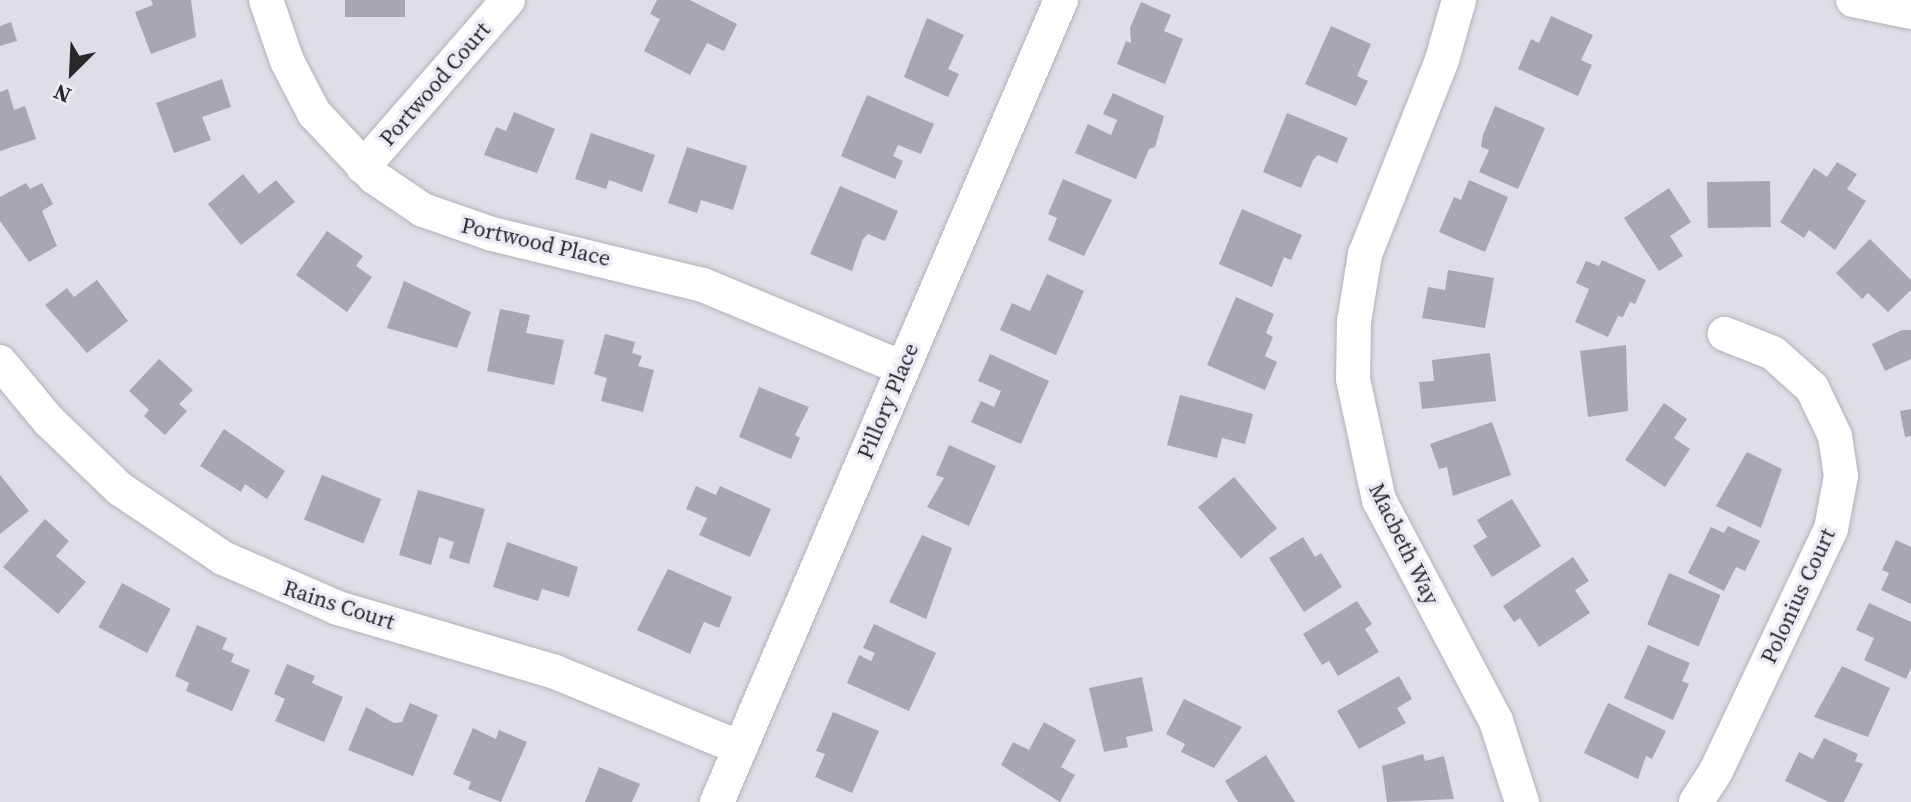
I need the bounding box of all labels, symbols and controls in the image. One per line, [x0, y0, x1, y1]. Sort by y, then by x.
street label: Portwood Court [374, 17, 496, 151]
north arrow [32, 32, 112, 112]
text: N [49, 77, 76, 111]
street label: Portwood Place [459, 212, 613, 272]
street label: Pillory Place [852, 339, 924, 463]
street label: Macbeth Way [1363, 479, 1445, 609]
street label: Polonius Court [1755, 524, 1841, 668]
street label: Rains Court [280, 575, 398, 635]

